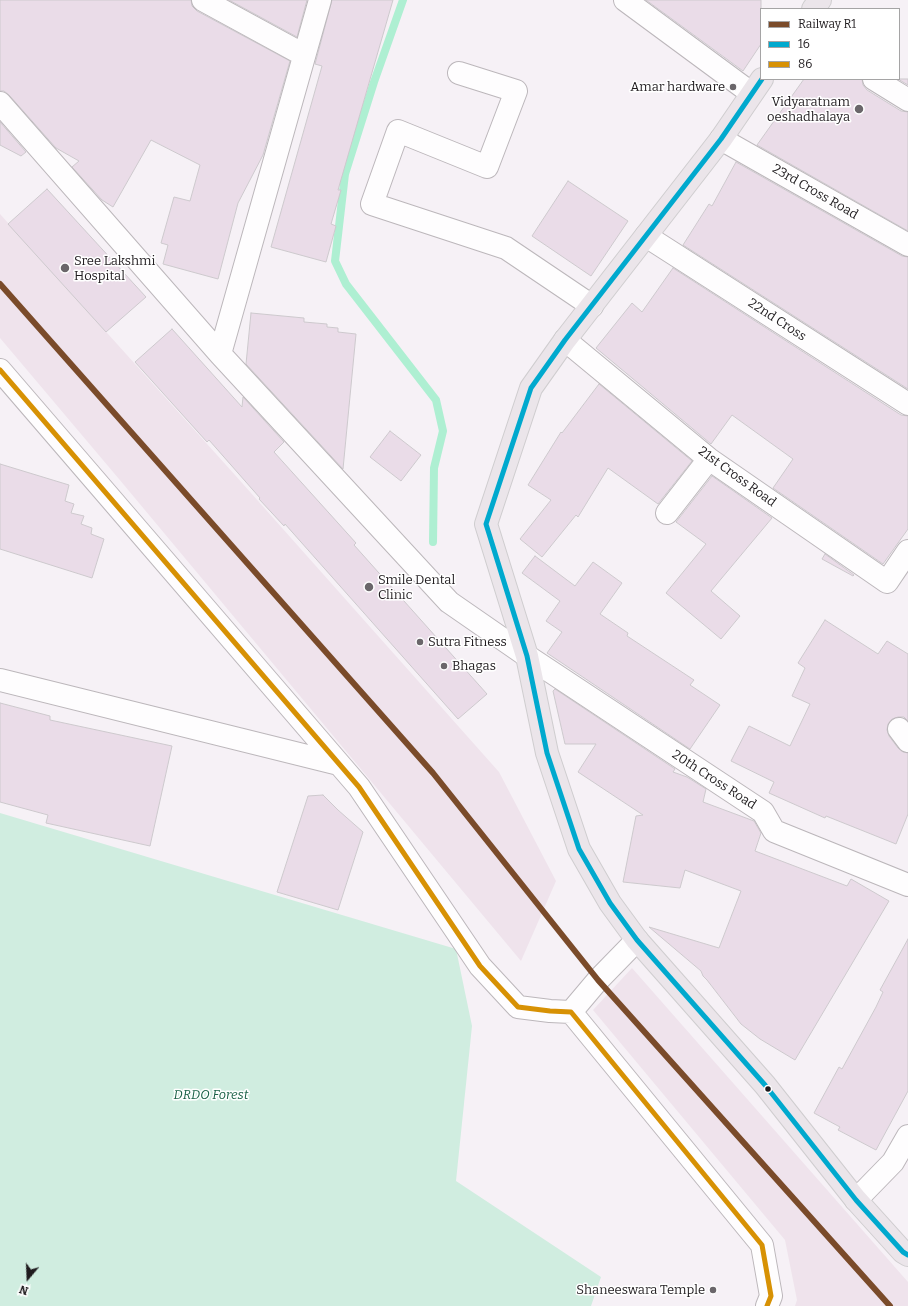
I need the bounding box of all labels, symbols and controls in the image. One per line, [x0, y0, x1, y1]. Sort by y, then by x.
legend [760, 8, 900, 80]
text: Railway R1 [798, 17, 856, 31]
text: 16 [798, 37, 810, 51]
text: 86 [798, 57, 812, 71]
place label: Amar hardware [630, 79, 725, 95]
marker: Amar hardware [728, 82, 738, 92]
place label: Vidyaratnam oeshadhalaya [767, 94, 850, 125]
marker: Vidyaratnam oeshadhalaya [853, 103, 865, 115]
street label: 23rd Cross Road [769, 161, 861, 223]
place label: Sree Lakshmi Hospital [74, 253, 155, 284]
marker: Sree Lakshmi Hospital [59, 262, 71, 274]
street label: 22nd Cross [745, 295, 809, 345]
street label: 21st Cross Road [695, 444, 779, 510]
place label: Smile Dental Clinic [378, 572, 455, 603]
marker: Smile Dental Clinic [363, 581, 375, 593]
place label: Sutra Fitness [428, 634, 507, 650]
marker: Sutra Fitness [415, 637, 425, 647]
place label: Bhagas [452, 658, 496, 674]
marker: Bhagas [439, 661, 449, 671]
street label: 20th Cross Road [669, 747, 759, 813]
unlabelled marker [763, 1084, 773, 1094]
park label: DRDO Forest [174, 1087, 248, 1103]
north arrow [8, 1258, 48, 1298]
text: N [18, 1282, 30, 1297]
place label: Shaneeswara Temple [576, 1282, 705, 1298]
marker: Shaneeswara Temple [708, 1285, 718, 1295]

